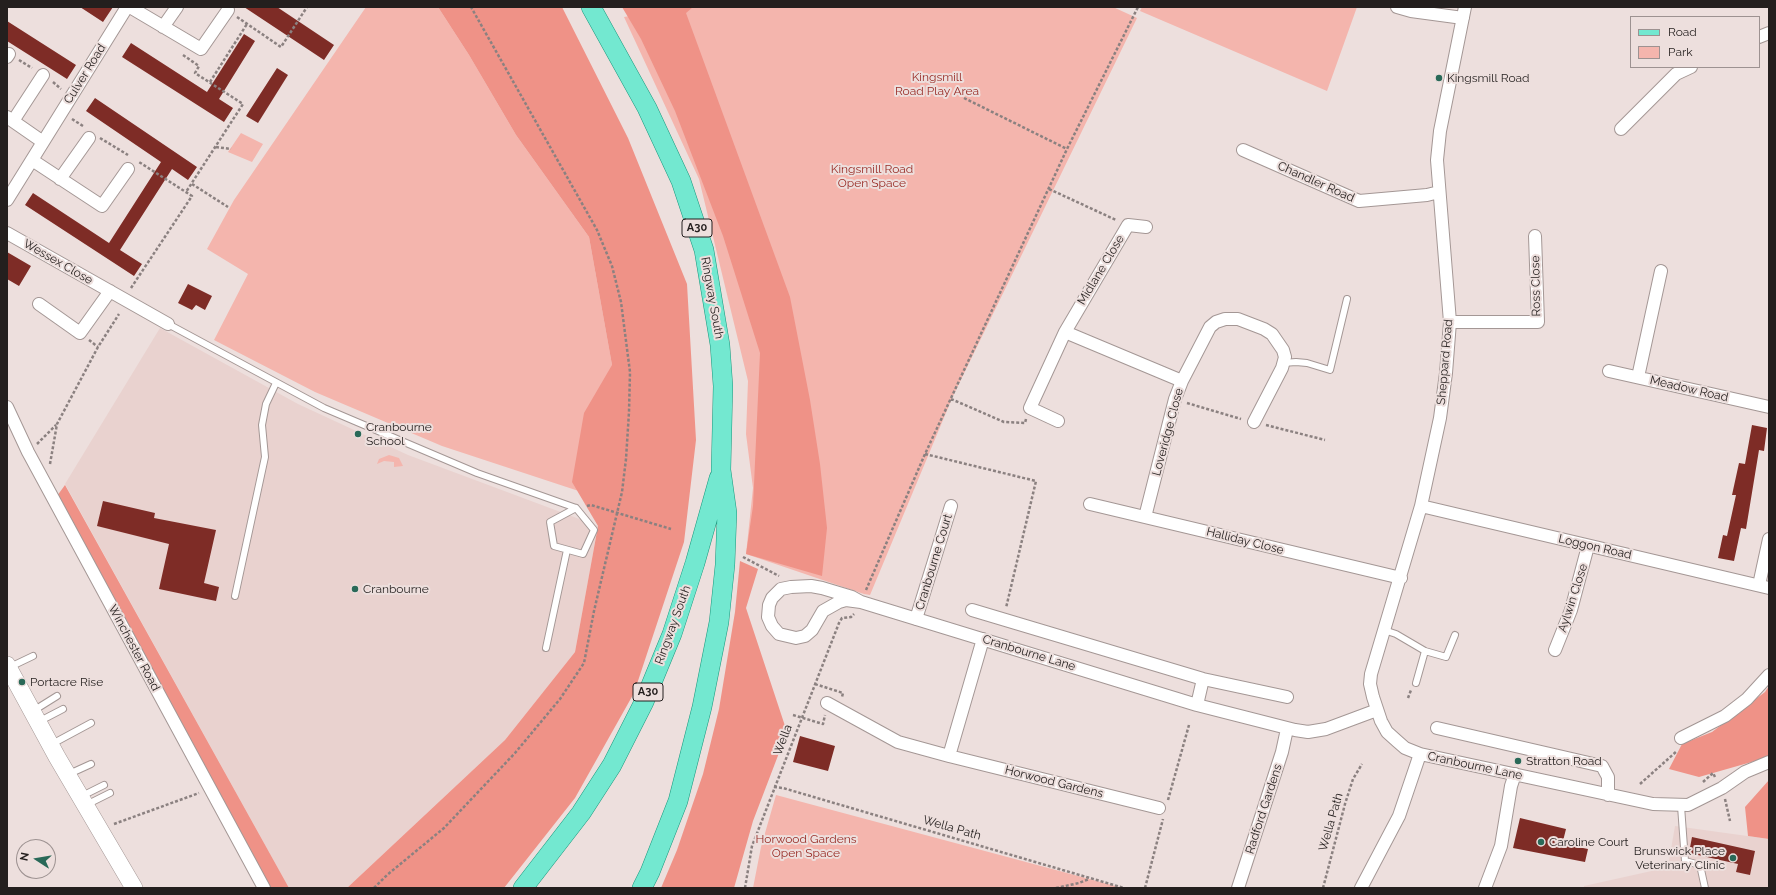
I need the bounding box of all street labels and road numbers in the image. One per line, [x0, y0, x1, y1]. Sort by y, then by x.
street label: Culver Road [61, 41, 109, 107]
street label: Chandler Road [1275, 159, 1357, 205]
road number: A30 [682, 219, 712, 237]
street label: Midlane Close [1074, 232, 1128, 308]
street label: Wessex Close [21, 236, 95, 288]
street label: Ross Close [1528, 255, 1544, 317]
street label: Ringway South [698, 256, 726, 340]
street label: Sheppard Road [1434, 319, 1456, 405]
street label: Meadow Road [1648, 373, 1730, 405]
street label: Loveridge Close [1149, 387, 1187, 477]
street label: Cranbourne Court [913, 512, 955, 612]
street label: Halliday Close [1205, 524, 1285, 558]
street label: Loggon Road [1557, 532, 1633, 562]
street label: Aylwin Close [1555, 562, 1591, 634]
street label: Ringway South [652, 584, 694, 666]
street label: Winchester Road [105, 602, 163, 694]
street label: Cranbourne Lane [981, 632, 1077, 674]
road number: A30 [633, 683, 663, 701]
street label: Wella [771, 723, 795, 757]
street label: Cranbourne Lane [1426, 749, 1524, 783]
street label: Radford Gardens [1243, 762, 1285, 856]
street label: Horwood Gardens [1003, 763, 1105, 801]
street label: Wella Path [1316, 791, 1346, 853]
street label: Wella Path [921, 813, 983, 843]

